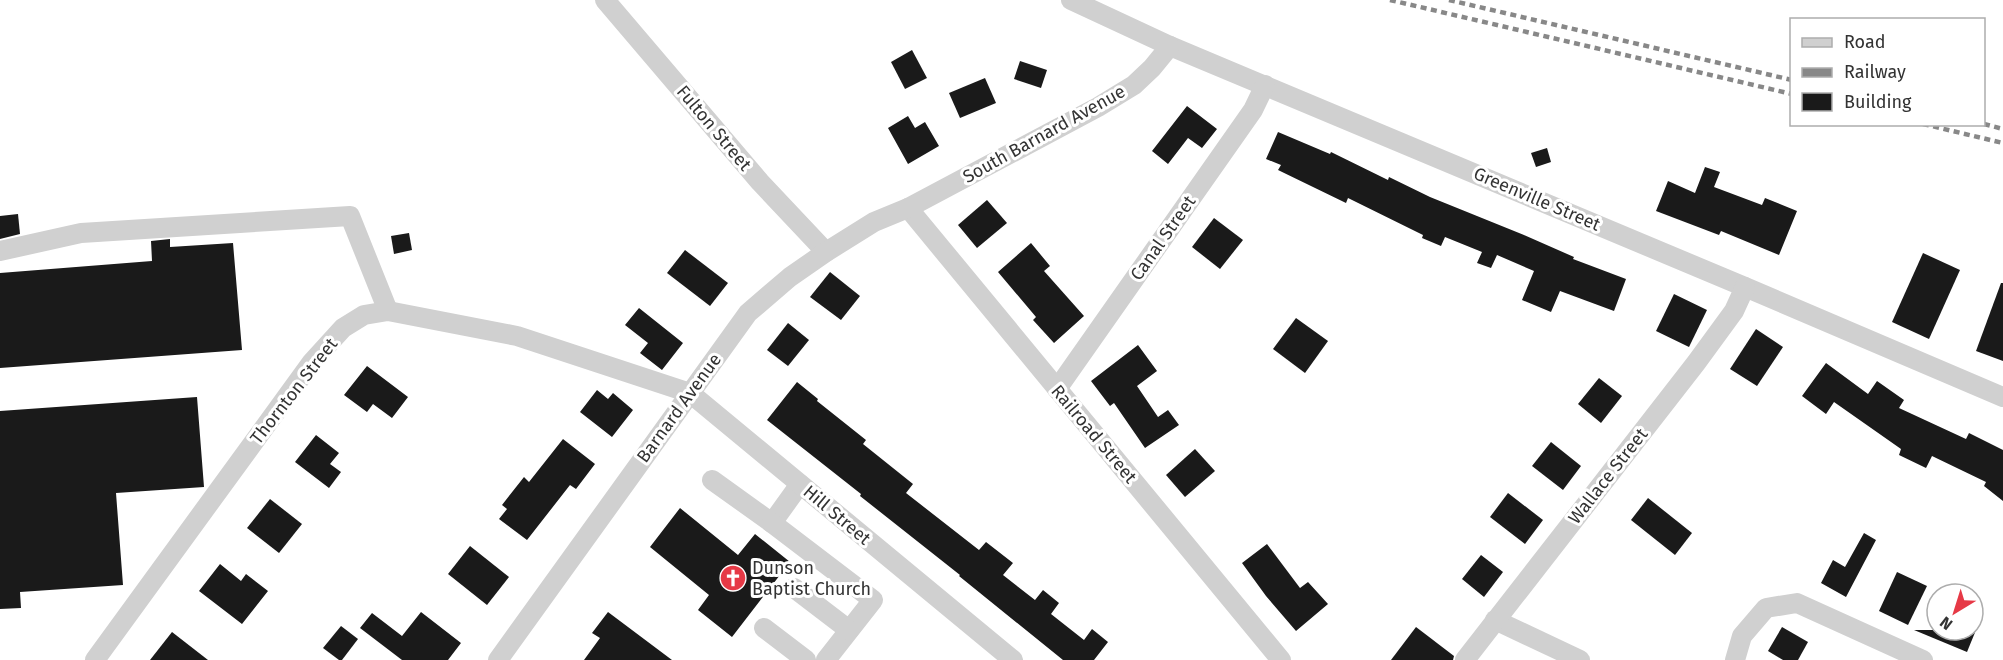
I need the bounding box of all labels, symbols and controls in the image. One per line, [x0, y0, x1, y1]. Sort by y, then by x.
legend [1790, 18, 1985, 126]
text: Road [1844, 31, 1886, 53]
text: Railway [1844, 61, 1906, 83]
street label: South Barnard Avenue [959, 80, 1129, 188]
street label: Fulton Street [672, 81, 756, 176]
text: Building [1844, 91, 1912, 113]
street label: Greenville Street [1470, 162, 1604, 236]
street label: Canal Street [1126, 191, 1201, 285]
street label: Thornton Street [246, 333, 343, 449]
street label: Barnard Avenue [632, 349, 726, 467]
street label: Railroad Street [1046, 380, 1142, 488]
street label: Wallace Street [1564, 423, 1653, 528]
street label: Hill Street [799, 480, 876, 550]
place label: Dunson Baptist Church [752, 557, 871, 600]
church icon: Dunson Baptist Church [718, 563, 748, 593]
north arrow [1925, 582, 1985, 642]
text: N [1936, 613, 1956, 634]

